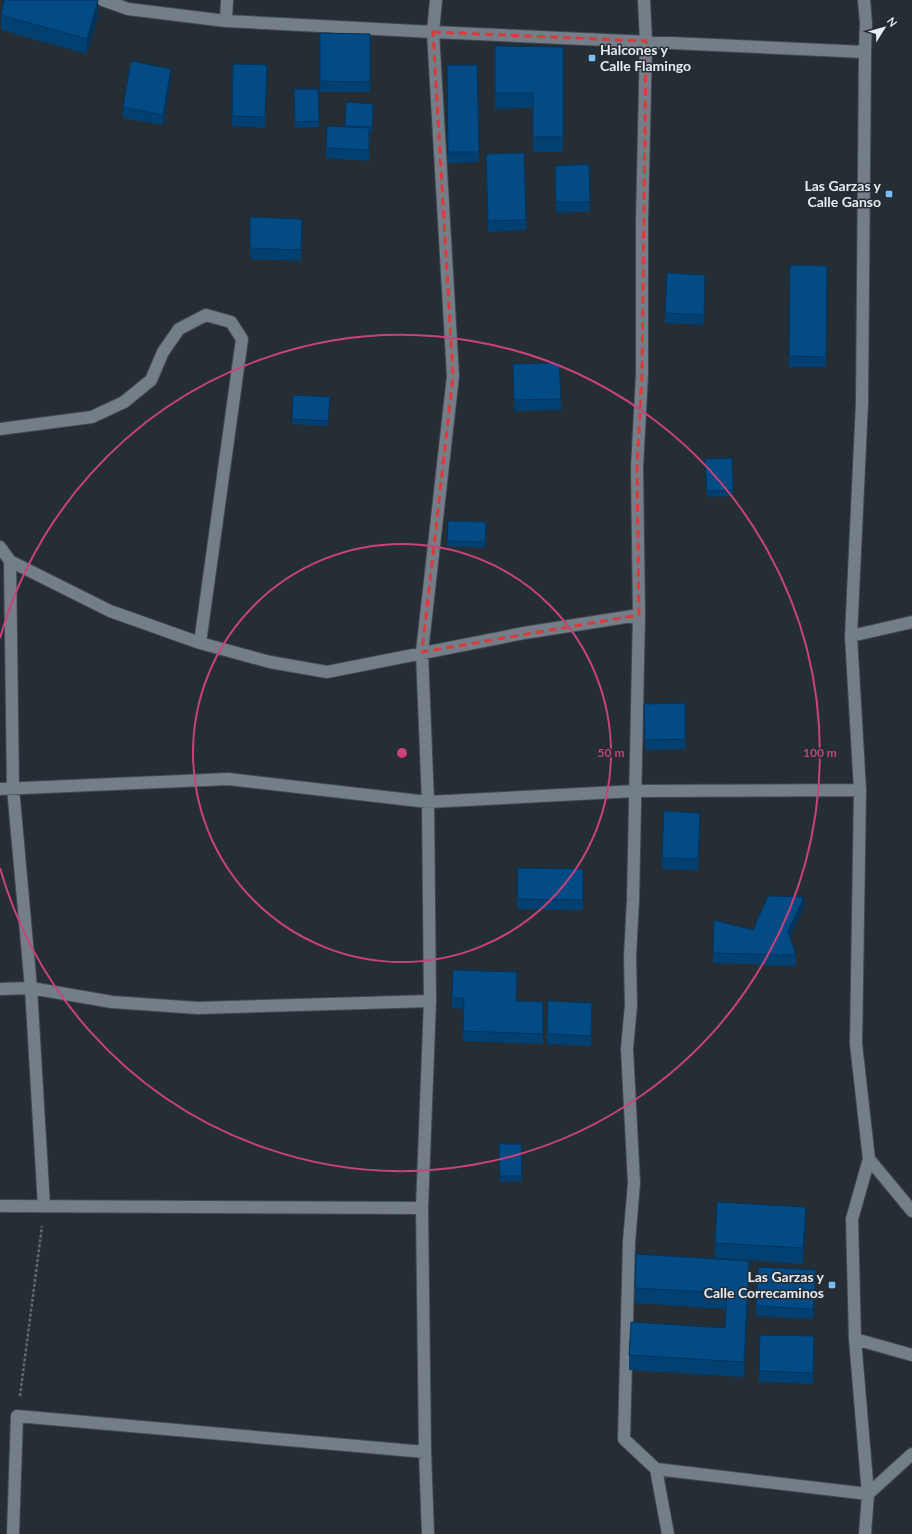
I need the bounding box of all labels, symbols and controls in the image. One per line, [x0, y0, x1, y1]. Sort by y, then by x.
north arrow [864, 8, 904, 48]
text: N [885, 14, 900, 29]
place label: Halcones y Calle Flamingo [600, 41, 691, 74]
marker: Halcones y Calle Flamingo [587, 53, 597, 63]
place label: Las Garzas y Calle Ganso [804, 177, 882, 210]
marker: Las Garzas y Calle Ganso [884, 189, 894, 199]
text: 50 m [598, 745, 624, 760]
text: 100 m [803, 745, 837, 760]
centre of rings [395, 746, 409, 760]
place label: Las Garzas y Calle Correcaminos [704, 1268, 825, 1301]
marker: Las Garzas y Calle Correcaminos [827, 1280, 837, 1290]

